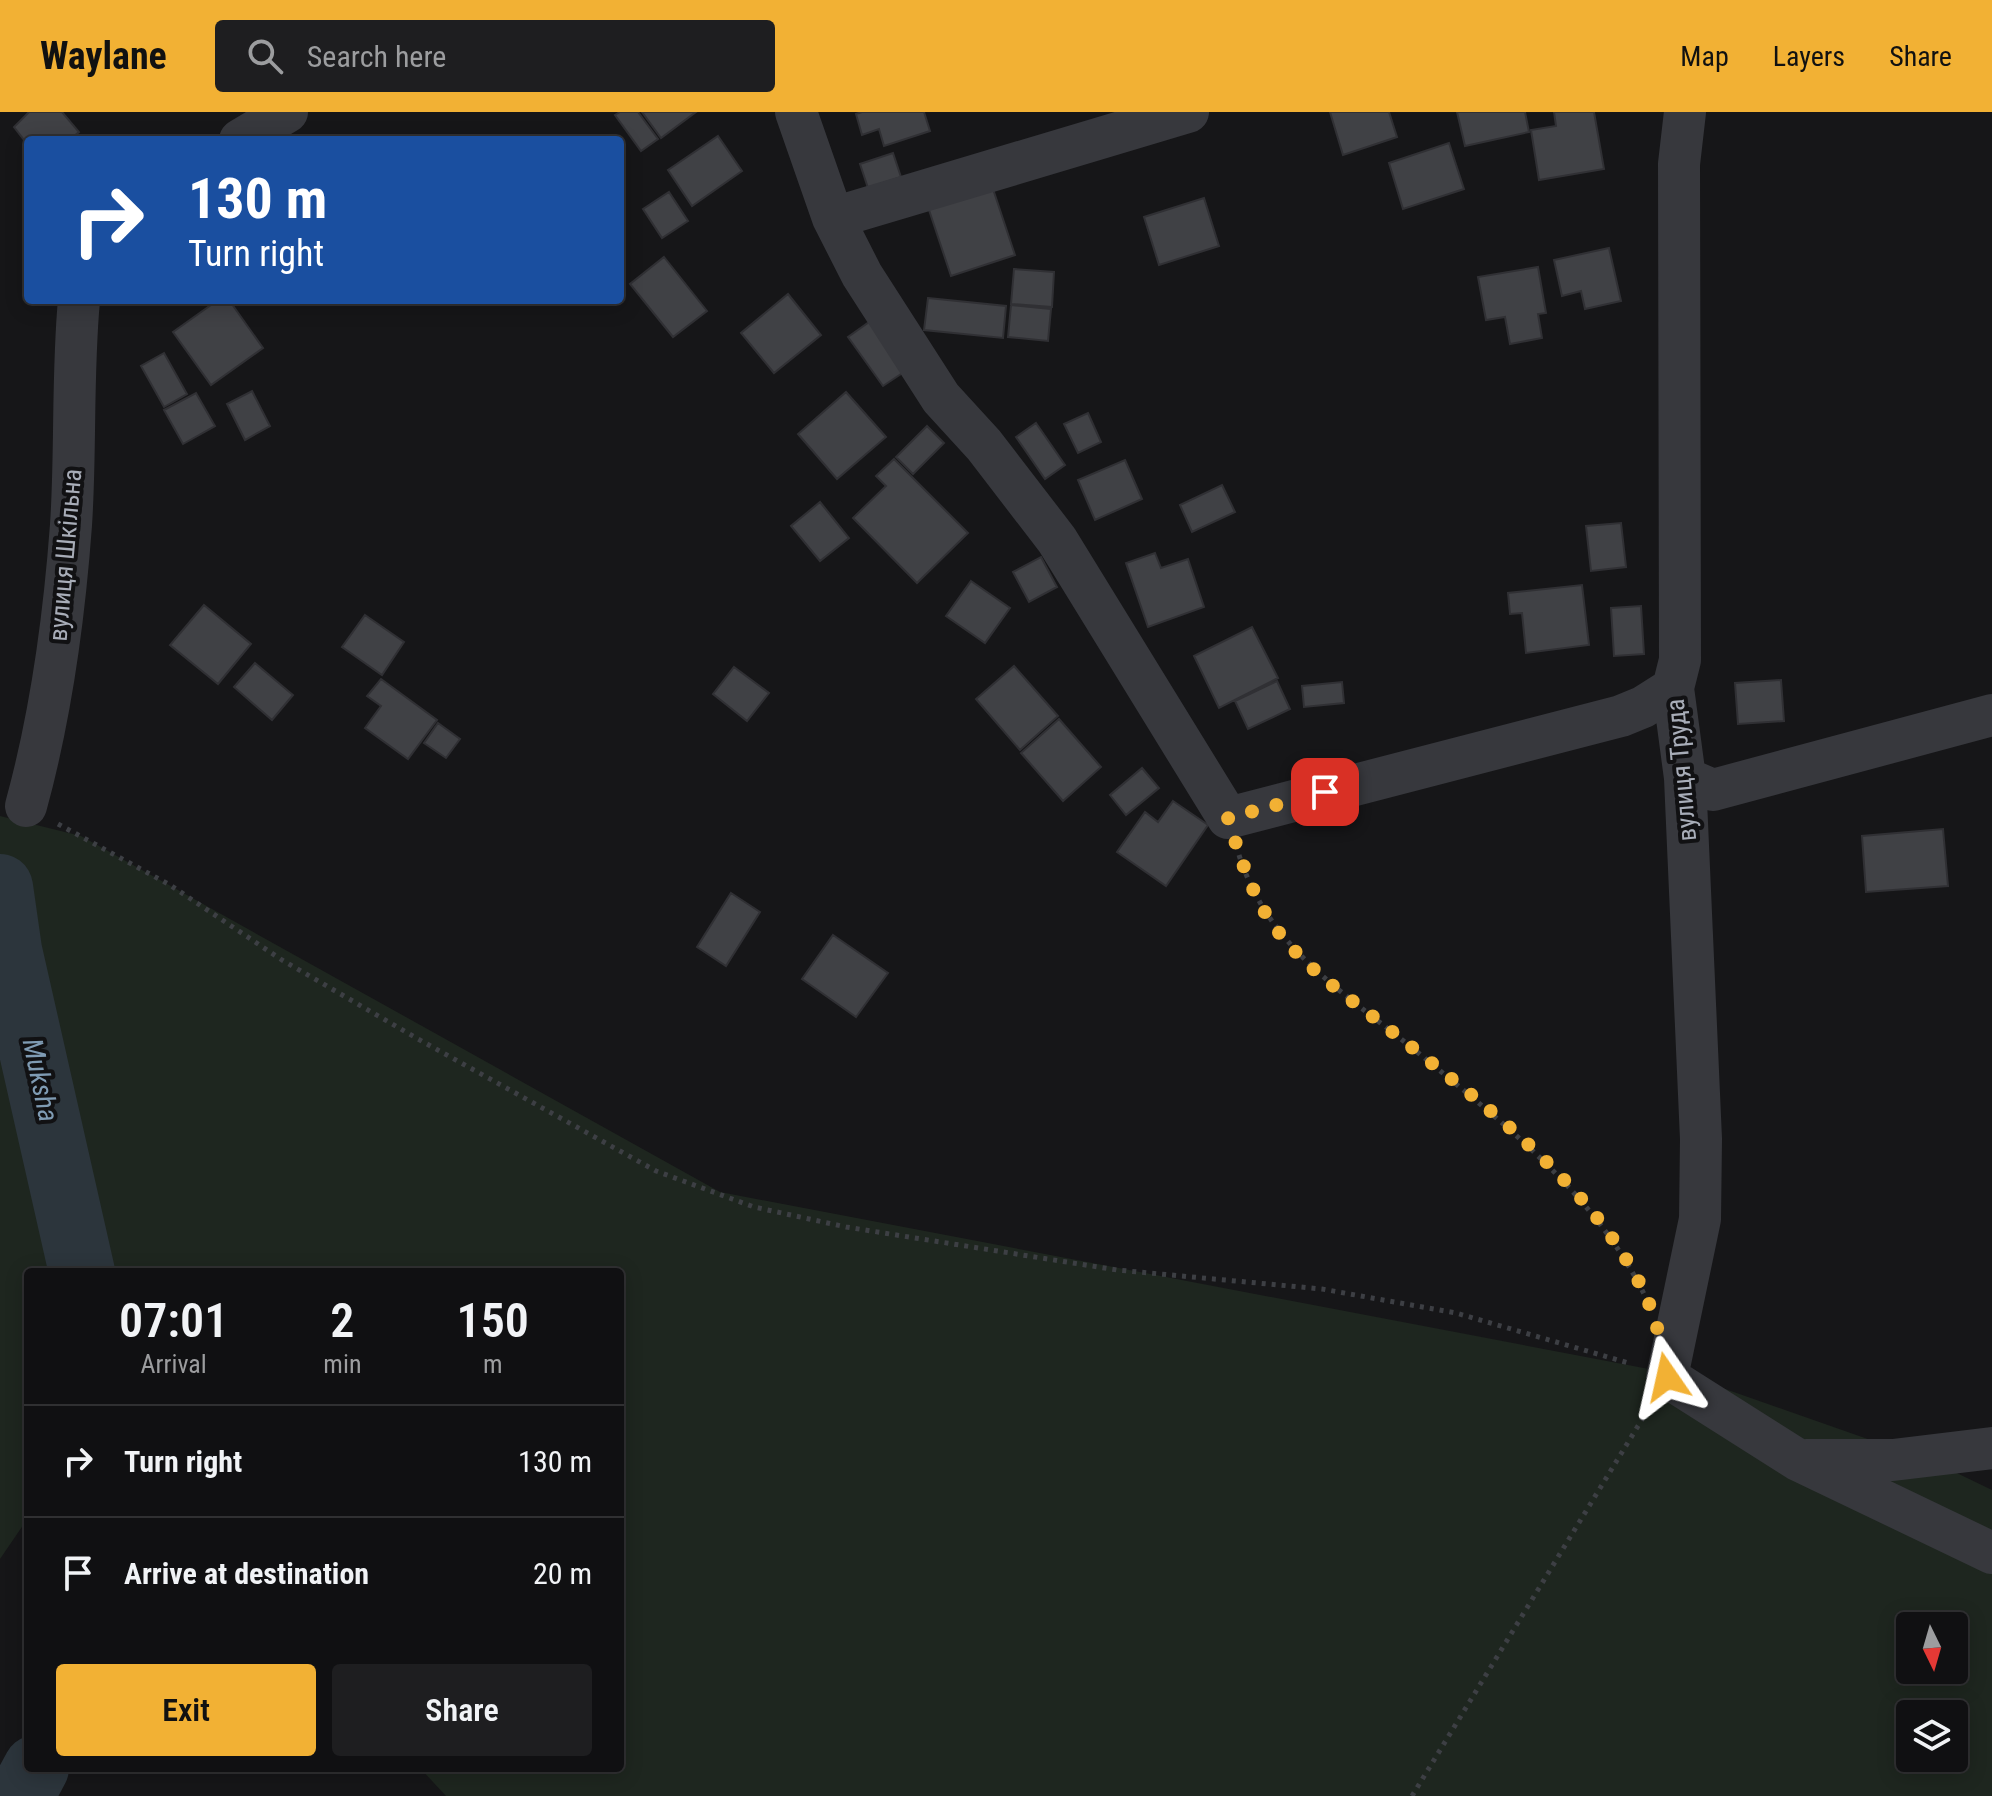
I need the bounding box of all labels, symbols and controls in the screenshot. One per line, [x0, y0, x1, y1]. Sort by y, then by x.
search box [215, 20, 775, 92]
text: Waylane [40, 34, 167, 78]
icon: search [243, 34, 287, 78]
text: Search here [307, 39, 446, 74]
text: Map [1680, 40, 1729, 73]
text: Layers [1773, 40, 1845, 73]
text: Share [1889, 40, 1952, 73]
text: 130 m [188, 166, 327, 232]
icon: right [56, 168, 160, 272]
text: Turn right [188, 233, 324, 275]
street label: вулиця Шкільна [43, 467, 87, 643]
street label: вулиця Труда [1660, 698, 1702, 842]
pin [1291, 758, 1359, 826]
icon: arrive [1303, 770, 1347, 814]
water label: Muksha [16, 1035, 65, 1125]
text: 07:01 [119, 1292, 228, 1349]
text: 2 [330, 1292, 354, 1349]
text: 150 [457, 1292, 529, 1349]
position arrow [1625, 1335, 1709, 1419]
text: Arrival [141, 1349, 207, 1379]
text: min [323, 1349, 361, 1379]
text: m [483, 1349, 503, 1379]
icon: right [56, 1439, 100, 1483]
text: Turn right [124, 1444, 242, 1479]
text: 130 m [518, 1444, 592, 1479]
icon: arrive [56, 1551, 100, 1595]
text: Arrive at destination [124, 1556, 369, 1591]
text: 20 m [533, 1556, 592, 1591]
north arrow [1896, 1612, 1968, 1684]
map controls [1896, 1612, 1968, 1772]
button: Exit [56, 1664, 316, 1756]
button: Share [332, 1664, 592, 1756]
button: layers [1896, 1700, 1968, 1772]

